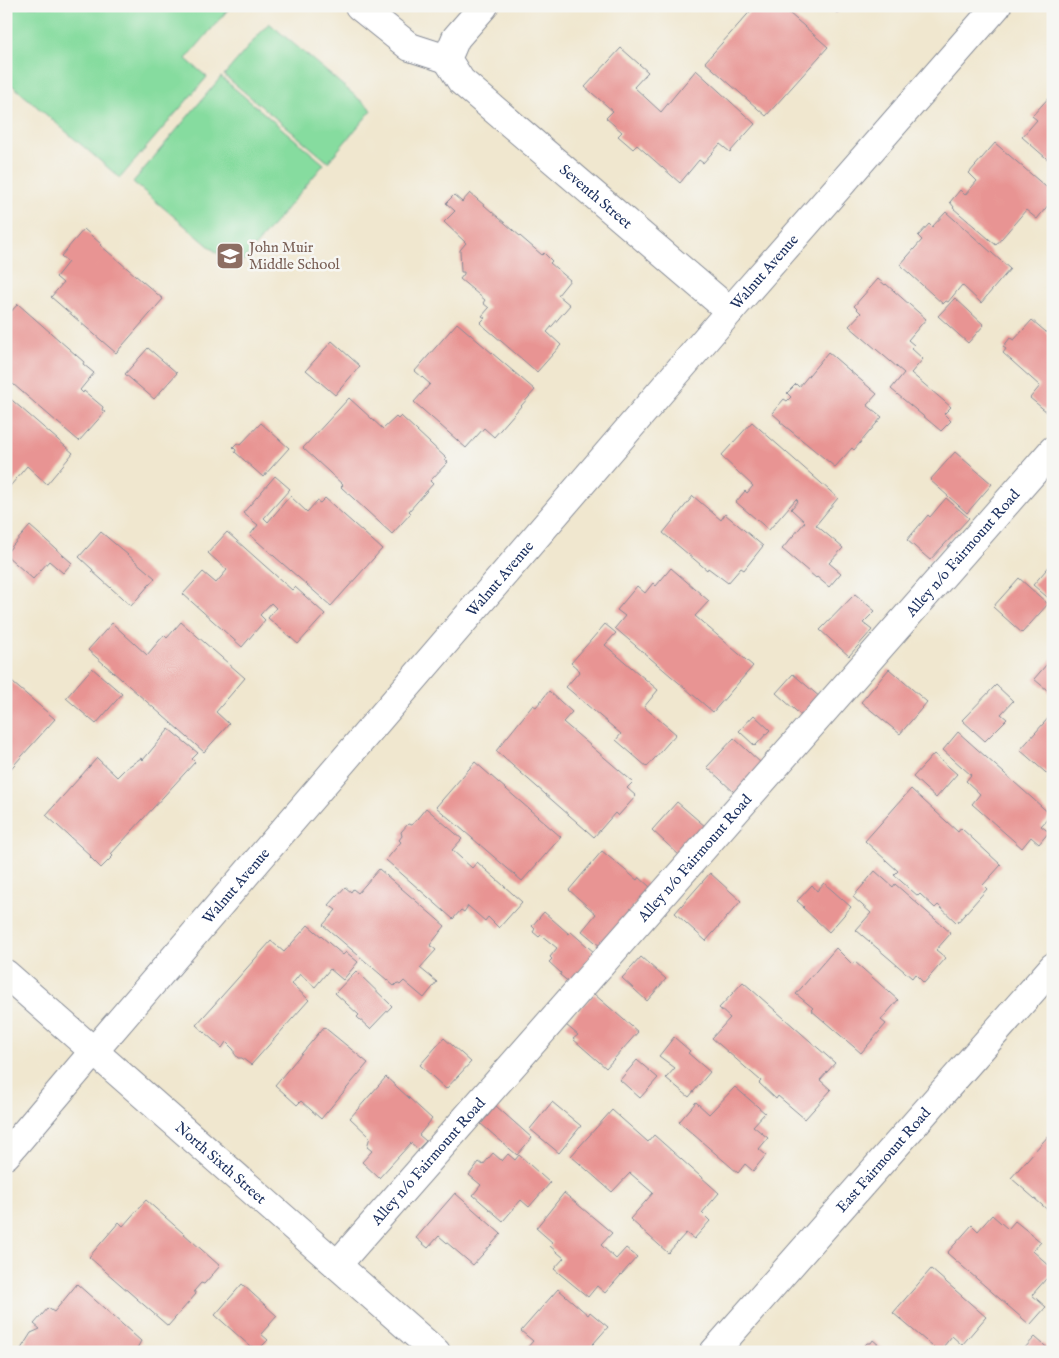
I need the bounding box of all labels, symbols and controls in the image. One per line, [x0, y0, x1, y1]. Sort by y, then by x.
street label: Seventh Street [555, 160, 636, 233]
street label: Walnut Avenue [727, 230, 803, 314]
place label: John Muir Middle School [247, 238, 340, 274]
school or university icon: John Muir Middle School [215, 241, 245, 271]
street label: Alley n/o Fairmount Road [901, 485, 1025, 622]
street label: Walnut Avenue [462, 537, 538, 621]
street label: Alley n/o Fairmount Road [633, 790, 757, 927]
street label: Walnut Avenue [198, 844, 274, 928]
street label: Alley n/o Fairmount Road [367, 1093, 490, 1230]
street label: East Fairmount Road [832, 1103, 935, 1217]
street label: North Sixth Street [171, 1118, 270, 1208]

